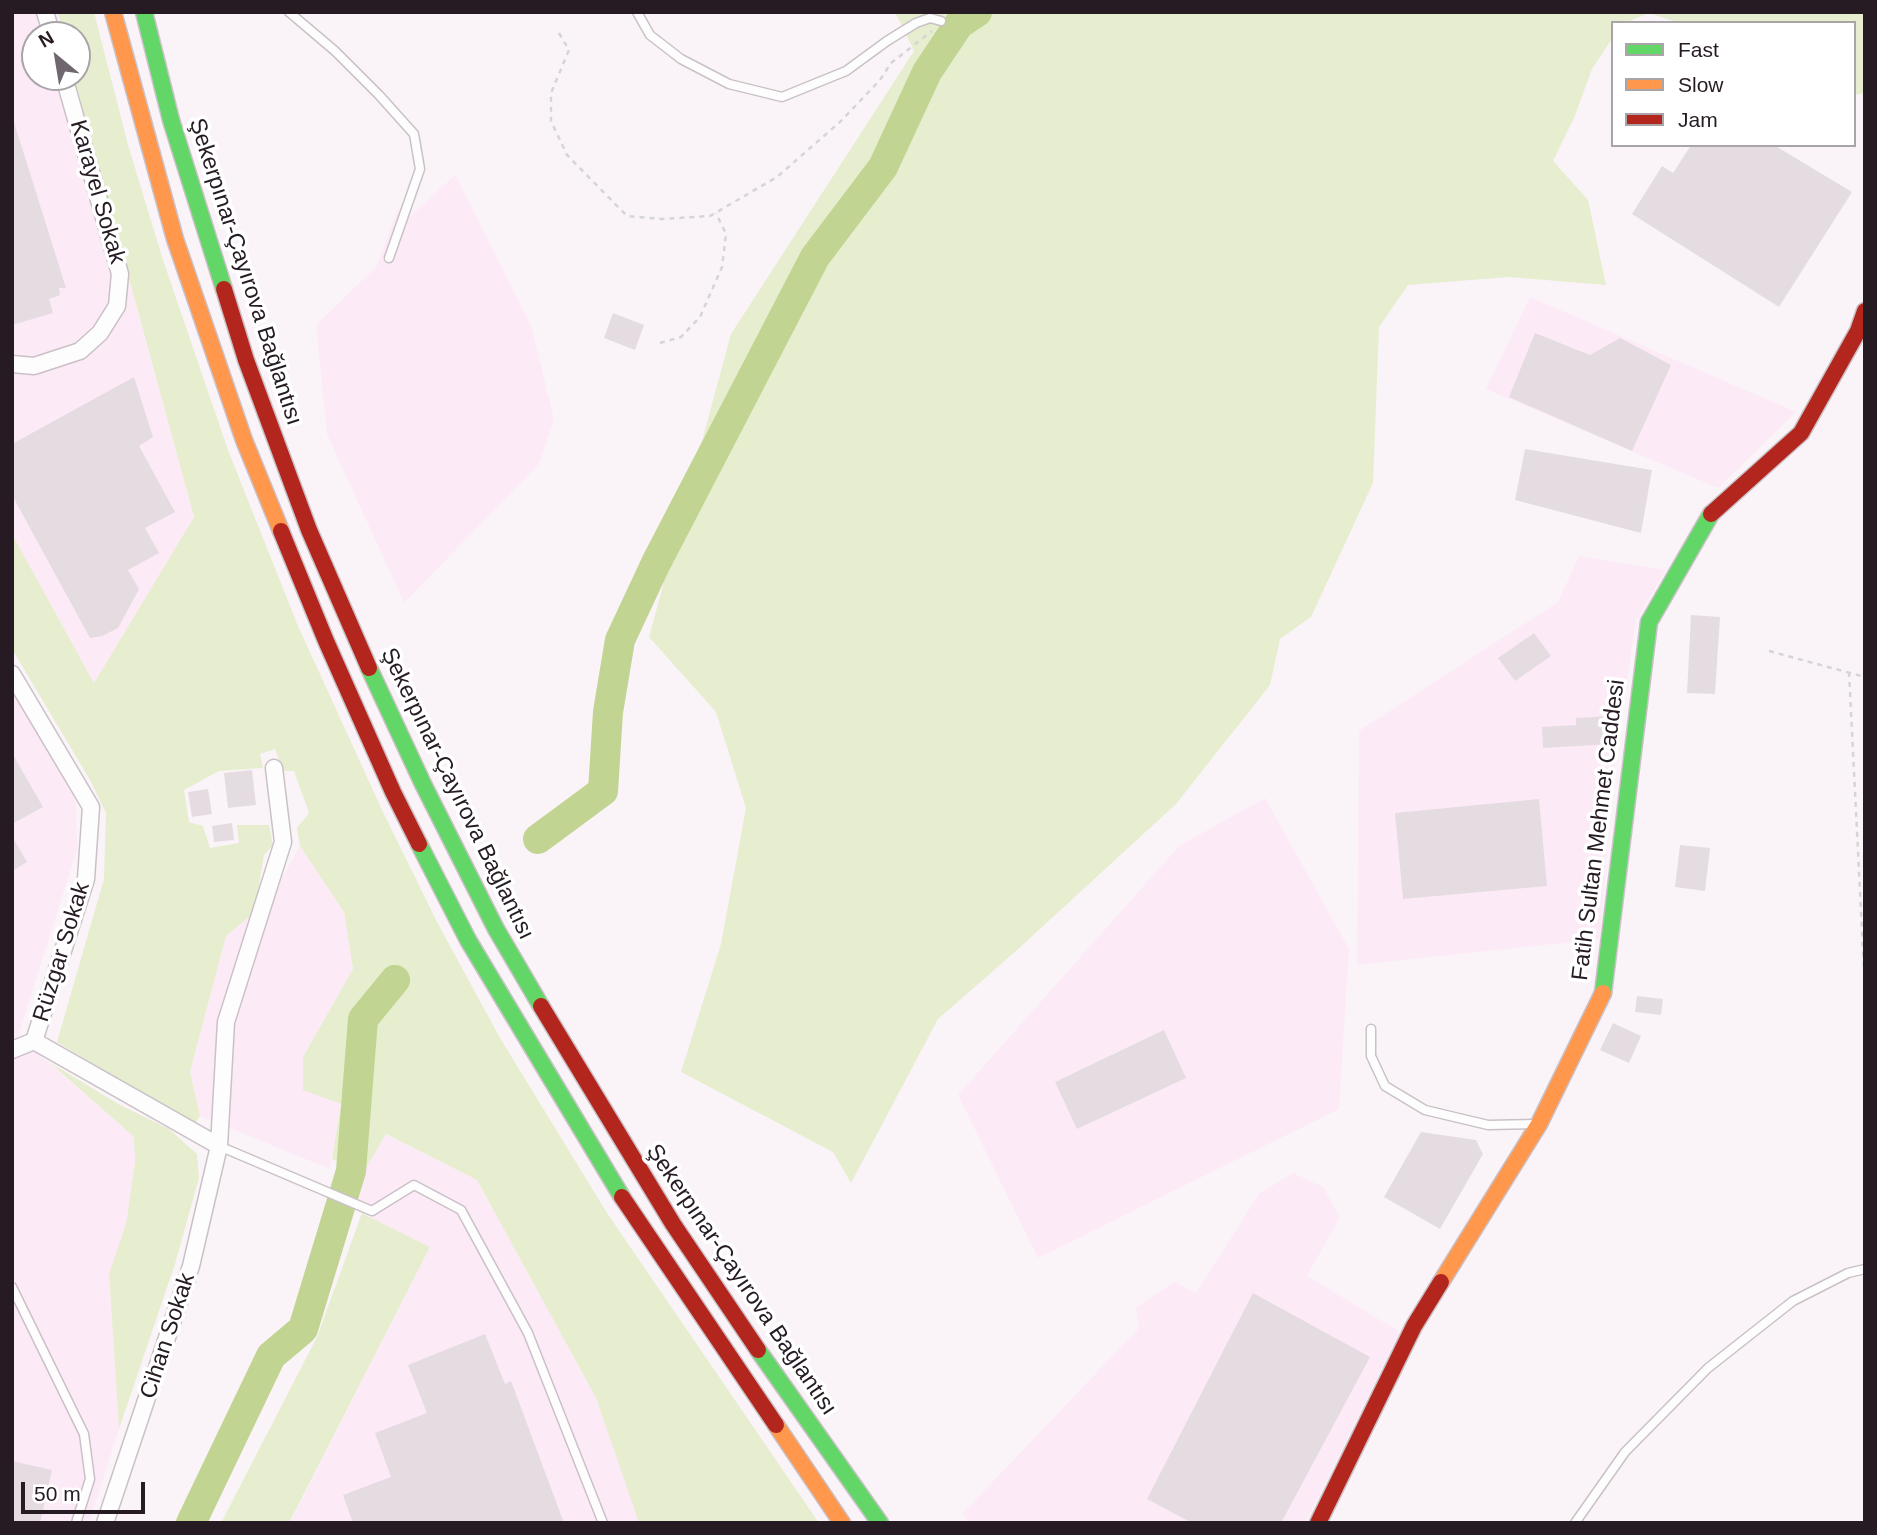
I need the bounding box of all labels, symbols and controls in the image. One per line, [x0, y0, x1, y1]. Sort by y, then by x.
north arrow [21, 21, 91, 91]
legend [1611, 21, 1856, 147]
text: N [35, 27, 57, 52]
text: Fast [1678, 38, 1719, 61]
text: Slow [1678, 73, 1724, 96]
text: Jam [1678, 108, 1718, 131]
street label: Şekerpınar-Çayırova Bağlantısı [182, 115, 308, 429]
street label: Karayel Sokak [63, 117, 131, 267]
street label: Şekerpınar-Çayırova Bağlantısı [374, 644, 540, 944]
street label: Fatih Sultan Mehmet Caddesi [1567, 678, 1631, 982]
street label: Rüzgar Sokak [28, 879, 96, 1025]
street label: Şekerpınar-Çayırova Bağlantısı [640, 1139, 842, 1421]
street label: Cihan Sokak [135, 1270, 201, 1402]
scale bar [24, 1468, 149, 1512]
text: 50 m [34, 1482, 81, 1505]

